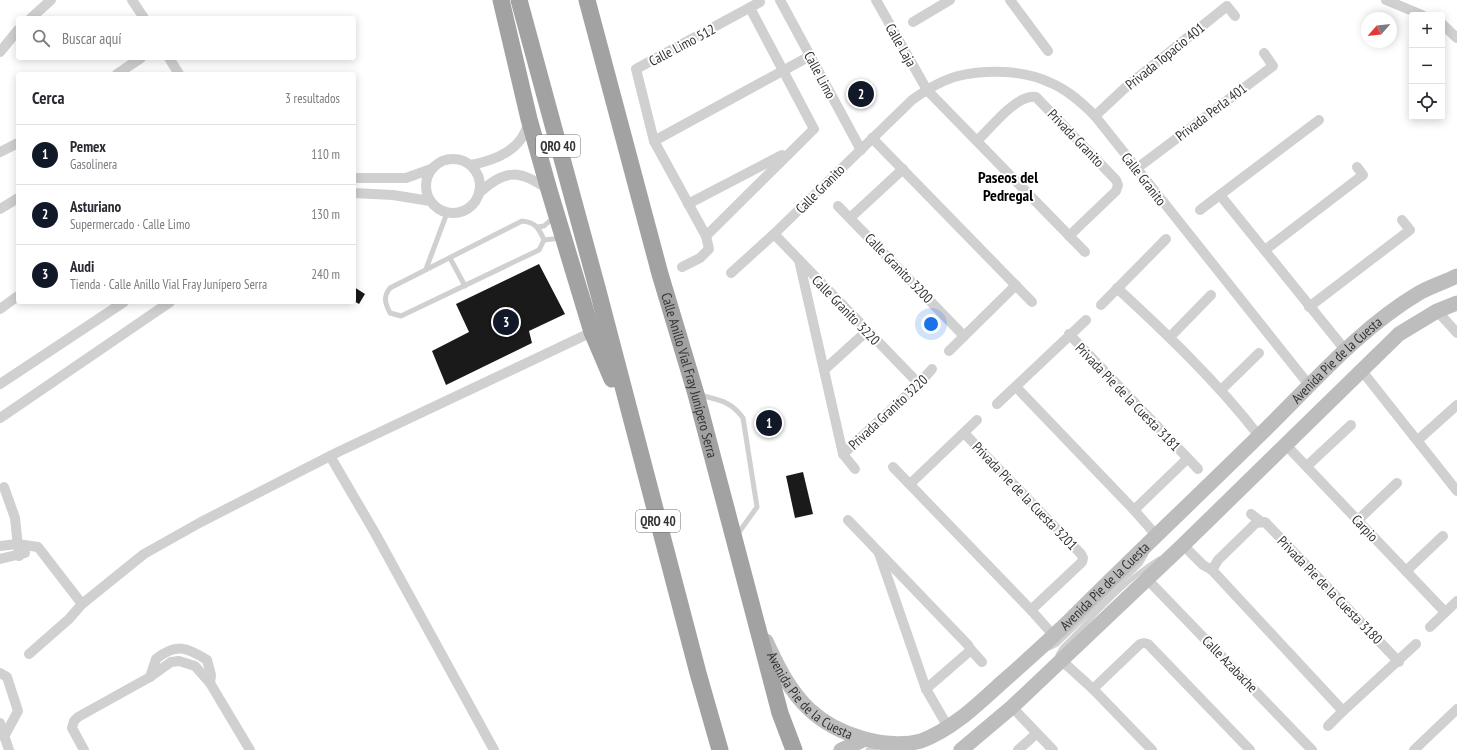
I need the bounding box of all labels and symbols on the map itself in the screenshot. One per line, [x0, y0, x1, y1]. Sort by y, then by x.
north arrow [1361, 12, 1397, 48]
street label: Privada Topacio 401 [1122, 19, 1208, 93]
street label: Calle Limo 512 [646, 20, 718, 70]
street label: Calle Laja [881, 20, 921, 70]
street label: Calle Limo [800, 48, 840, 102]
pin: 2 [848, 79, 874, 109]
street label: Privada Perla 401 [1172, 79, 1250, 145]
street label: Privada Granito [1044, 105, 1108, 171]
road number: QRO 40 [536, 135, 580, 157]
street label: Calle Granito [1118, 149, 1170, 209]
street label: Calle Granito [792, 161, 848, 217]
district label: Paseos del Pedregal [978, 167, 1038, 205]
street label: Calle Granito 3200 [861, 229, 937, 307]
street label: Calle Granito 3220 [808, 271, 884, 349]
street label: Calle Anillo Vial Fray Junípero Serra [657, 291, 721, 460]
pin: 3 [493, 307, 519, 337]
street label: Avenida Pie de la Cuesta [1287, 313, 1386, 407]
your location [921, 314, 941, 334]
street label: Privada Pie de la Cuesta 3181 [1072, 339, 1184, 455]
street label: Privada Granito 3220 [845, 371, 931, 453]
pin: 1 [756, 408, 782, 438]
street label: Privada Pie de la Cuesta 3201 [969, 438, 1081, 554]
road number: QRO 40 [636, 510, 680, 532]
street label: Carpio [1348, 511, 1382, 545]
street label: Privada Pie de la Cuesta 3180 [1274, 532, 1386, 648]
street label: Avenida Pie de la Cuesta [1056, 538, 1153, 634]
street label: Calle Azabache [1198, 632, 1262, 696]
street label: Avenida Pie de la Cuesta [763, 649, 855, 743]

